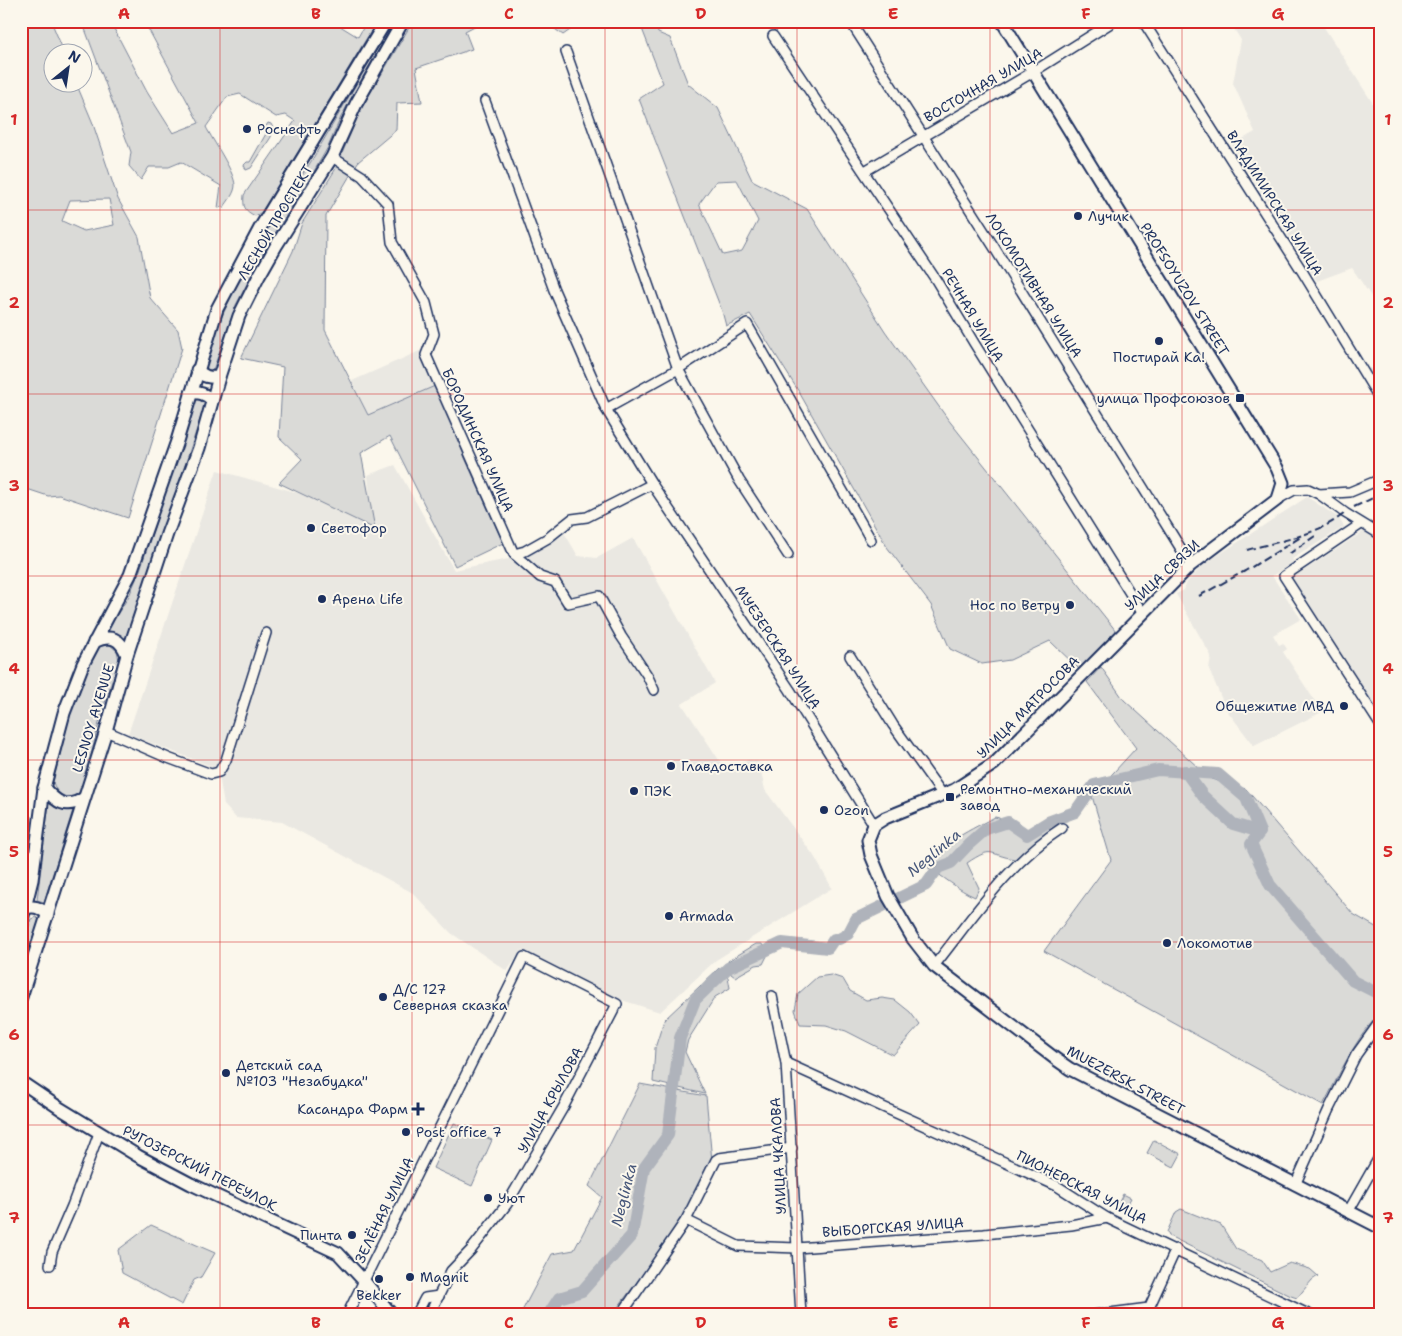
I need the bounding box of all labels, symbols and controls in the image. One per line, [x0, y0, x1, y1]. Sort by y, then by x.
text: A [118, 3, 130, 24]
text: B [311, 3, 321, 24]
text: C [504, 3, 514, 24]
text: D [695, 3, 707, 24]
text: E [888, 3, 898, 24]
text: F [1081, 3, 1091, 24]
text: G [1272, 3, 1285, 24]
north arrow [42, 42, 92, 92]
street label: ВОСТОЧНАЯ УЛИЦА [921, 44, 1045, 126]
text: N [65, 46, 84, 67]
text: 1 [10, 109, 18, 130]
text: 1 [1384, 109, 1392, 130]
place label: Роснефть [257, 120, 321, 138]
marker: Роснефть [241, 123, 253, 135]
street label: ВЛАДИМИРСКАЯ УЛИЦА [1223, 127, 1327, 279]
street label: ЛЕСНОЙ ПРОСПЕКТ [233, 161, 317, 283]
place label: Лучик [1088, 207, 1130, 225]
street label: ЛОКОМОТИВНАЯ УЛИЦА [982, 209, 1086, 361]
marker: Лучик [1072, 210, 1084, 222]
street label: PROFSOYUZOV STREET [1137, 219, 1234, 359]
street label: РЕЧНАЯ УЛИЦА [938, 265, 1008, 365]
text: 2 [8, 292, 20, 313]
text: 2 [1382, 292, 1394, 313]
marker: Постирай Ка! [1153, 335, 1165, 347]
place label: Постирай Ка! [1113, 348, 1205, 366]
street label: БОРОДИНСКАЯ УЛИЦА [438, 365, 518, 515]
place label: улица Профсоюзов [1097, 389, 1230, 407]
marker: улица Профсоюзов [1234, 392, 1246, 404]
text: 3 [8, 475, 20, 496]
text: 3 [1382, 475, 1394, 496]
place label: Светофор [321, 519, 387, 537]
marker: Светофор [305, 522, 317, 534]
street label: УЛИЦА СВЯЗИ [1121, 536, 1203, 614]
street label: МУЕЗЕРСКАЯ УЛИЦА [731, 582, 825, 712]
place label: Арена Life [332, 590, 403, 608]
marker: Арена Life [316, 593, 328, 605]
place label: Нос по Ветру [970, 596, 1060, 614]
marker: Нос по Ветру [1064, 599, 1076, 611]
street label: УЛИЦА МАТРОСОВА [973, 652, 1083, 762]
text: 4 [8, 658, 20, 679]
text: 4 [1382, 658, 1394, 679]
street label: LESNOY AVENUE [68, 661, 118, 775]
place label: Общежитие МВД [1215, 697, 1334, 715]
marker: Общежитие МВД [1338, 700, 1350, 712]
place label: Главдоставка [681, 757, 773, 775]
marker: Главдоставка [665, 760, 677, 772]
place label: Ремонтно-механический завод [960, 780, 1132, 814]
place label: ПЭК [644, 782, 671, 800]
marker: ПЭК [628, 785, 640, 797]
marker: Ремонтно-механический завод [944, 791, 956, 803]
place label: Ozon [834, 801, 869, 819]
marker: Ozon [818, 804, 830, 816]
water label: Neglinka [903, 825, 965, 881]
text: 5 [9, 841, 19, 862]
text: 5 [1383, 841, 1393, 862]
place label: Armada [679, 907, 734, 925]
marker: Armada [663, 910, 675, 922]
place label: Локомотив [1177, 934, 1252, 952]
marker: Локомотив [1161, 937, 1173, 949]
place label: Д/С 127 Северная сказка [393, 980, 508, 1014]
marker: Д/С 127 Северная сказка [377, 991, 389, 1003]
text: 6 [8, 1024, 20, 1045]
text: 6 [1382, 1024, 1394, 1045]
street label: MUEZERSK STREET [1064, 1041, 1188, 1119]
street label: УЛИЦА КРЫЛОВА [513, 1044, 587, 1156]
place label: Детский сад №103 "Незабудка" [236, 1056, 368, 1090]
marker: Детский сад №103 "Незабудка" [220, 1067, 232, 1079]
street label: УЛИЦА ЧКАЛОВА [766, 1097, 790, 1215]
place label: Касандра Фарм [297, 1100, 408, 1118]
marker: Касандра Фарм [412, 1103, 424, 1115]
street label: РУГОЗЕРСКИЙ ПЕРЕУЛОК [120, 1121, 280, 1215]
place label: Post office 7 [416, 1123, 502, 1141]
marker: Post office 7 [400, 1126, 412, 1138]
street label: ПИОНЕРСКАЯ УЛИЦА [1014, 1146, 1150, 1228]
street label: ЗЕЛЁНАЯ УЛИЦА [351, 1154, 417, 1266]
water label: Neglinka [606, 1161, 642, 1229]
place label: Уют [498, 1189, 526, 1207]
marker: Уют [482, 1192, 494, 1204]
text: 7 [8, 1207, 20, 1228]
text: 7 [1382, 1207, 1394, 1228]
street label: ВЫБОРГСКАЯ УЛИЦА [822, 1213, 964, 1241]
place label: Пинта [300, 1226, 342, 1244]
marker: Пинта [346, 1229, 358, 1241]
place label: Magnit [420, 1268, 469, 1286]
marker: Magnit [404, 1271, 416, 1283]
marker: Bekker [373, 1273, 385, 1285]
place label: Bekker [356, 1286, 402, 1304]
text: A [118, 1312, 130, 1333]
text: B [311, 1312, 321, 1333]
text: C [504, 1312, 514, 1333]
text: D [695, 1312, 707, 1333]
text: E [888, 1312, 898, 1333]
text: F [1081, 1312, 1091, 1333]
text: G [1272, 1312, 1285, 1333]

